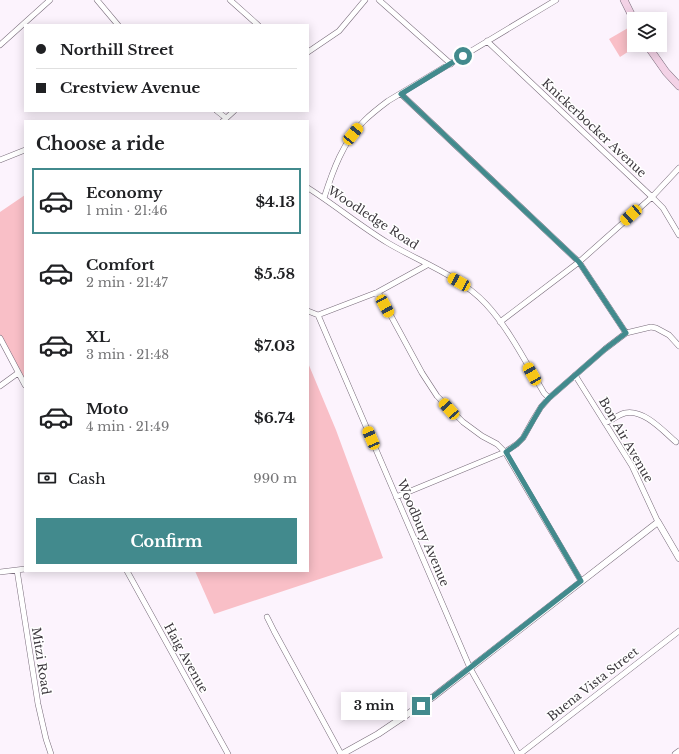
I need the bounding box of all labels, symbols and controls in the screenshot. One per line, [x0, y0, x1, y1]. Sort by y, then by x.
map controls [627, 12, 667, 52]
button: layers [627, 12, 667, 52]
text: Northill Street [60, 40, 174, 59]
route start [454, 47, 472, 65]
street label: Knickerbocker Avenue [539, 75, 650, 180]
text: Crestview Avenue [60, 78, 200, 97]
car [341, 121, 365, 147]
text: Choose a ride [36, 133, 165, 155]
street label: Woodledge Road [324, 182, 421, 253]
icon: car [38, 183, 74, 219]
text: Economy [86, 183, 163, 202]
text: $4.13 [255, 192, 295, 211]
text: 1 min · 21:46 [86, 202, 168, 219]
car [618, 203, 644, 227]
icon: car [38, 255, 74, 291]
text: Comfort [86, 255, 154, 274]
text: $5.58 [254, 264, 295, 283]
car [446, 271, 472, 293]
text: 2 min · 21:47 [86, 274, 168, 291]
car [374, 293, 396, 319]
icon: car [38, 327, 74, 363]
text: XL [86, 327, 110, 346]
text: $7.03 [254, 336, 295, 355]
text: 3 min · 21:48 [86, 346, 169, 363]
car [521, 361, 543, 387]
street label: Bon Air Avenue [596, 395, 657, 485]
car [437, 396, 461, 422]
icon: car [38, 399, 74, 435]
text: Moto [86, 399, 128, 418]
text: $6.74 [254, 408, 295, 427]
text: 4 min · 21:49 [86, 418, 169, 435]
car [361, 425, 381, 451]
icon: cash [36, 467, 58, 489]
text: Cash [68, 469, 105, 488]
text: 990 m [253, 470, 297, 487]
street label: Woodbury Avenue [394, 476, 453, 589]
button: Confirm [36, 518, 297, 564]
street label: Haig Avenue [161, 620, 212, 695]
street label: Mitzi Road [29, 626, 54, 696]
street label: Buena Vista Street [544, 643, 641, 724]
callout: 3 min [341, 692, 407, 720]
text: 3 min [354, 697, 394, 714]
route end [412, 697, 430, 715]

